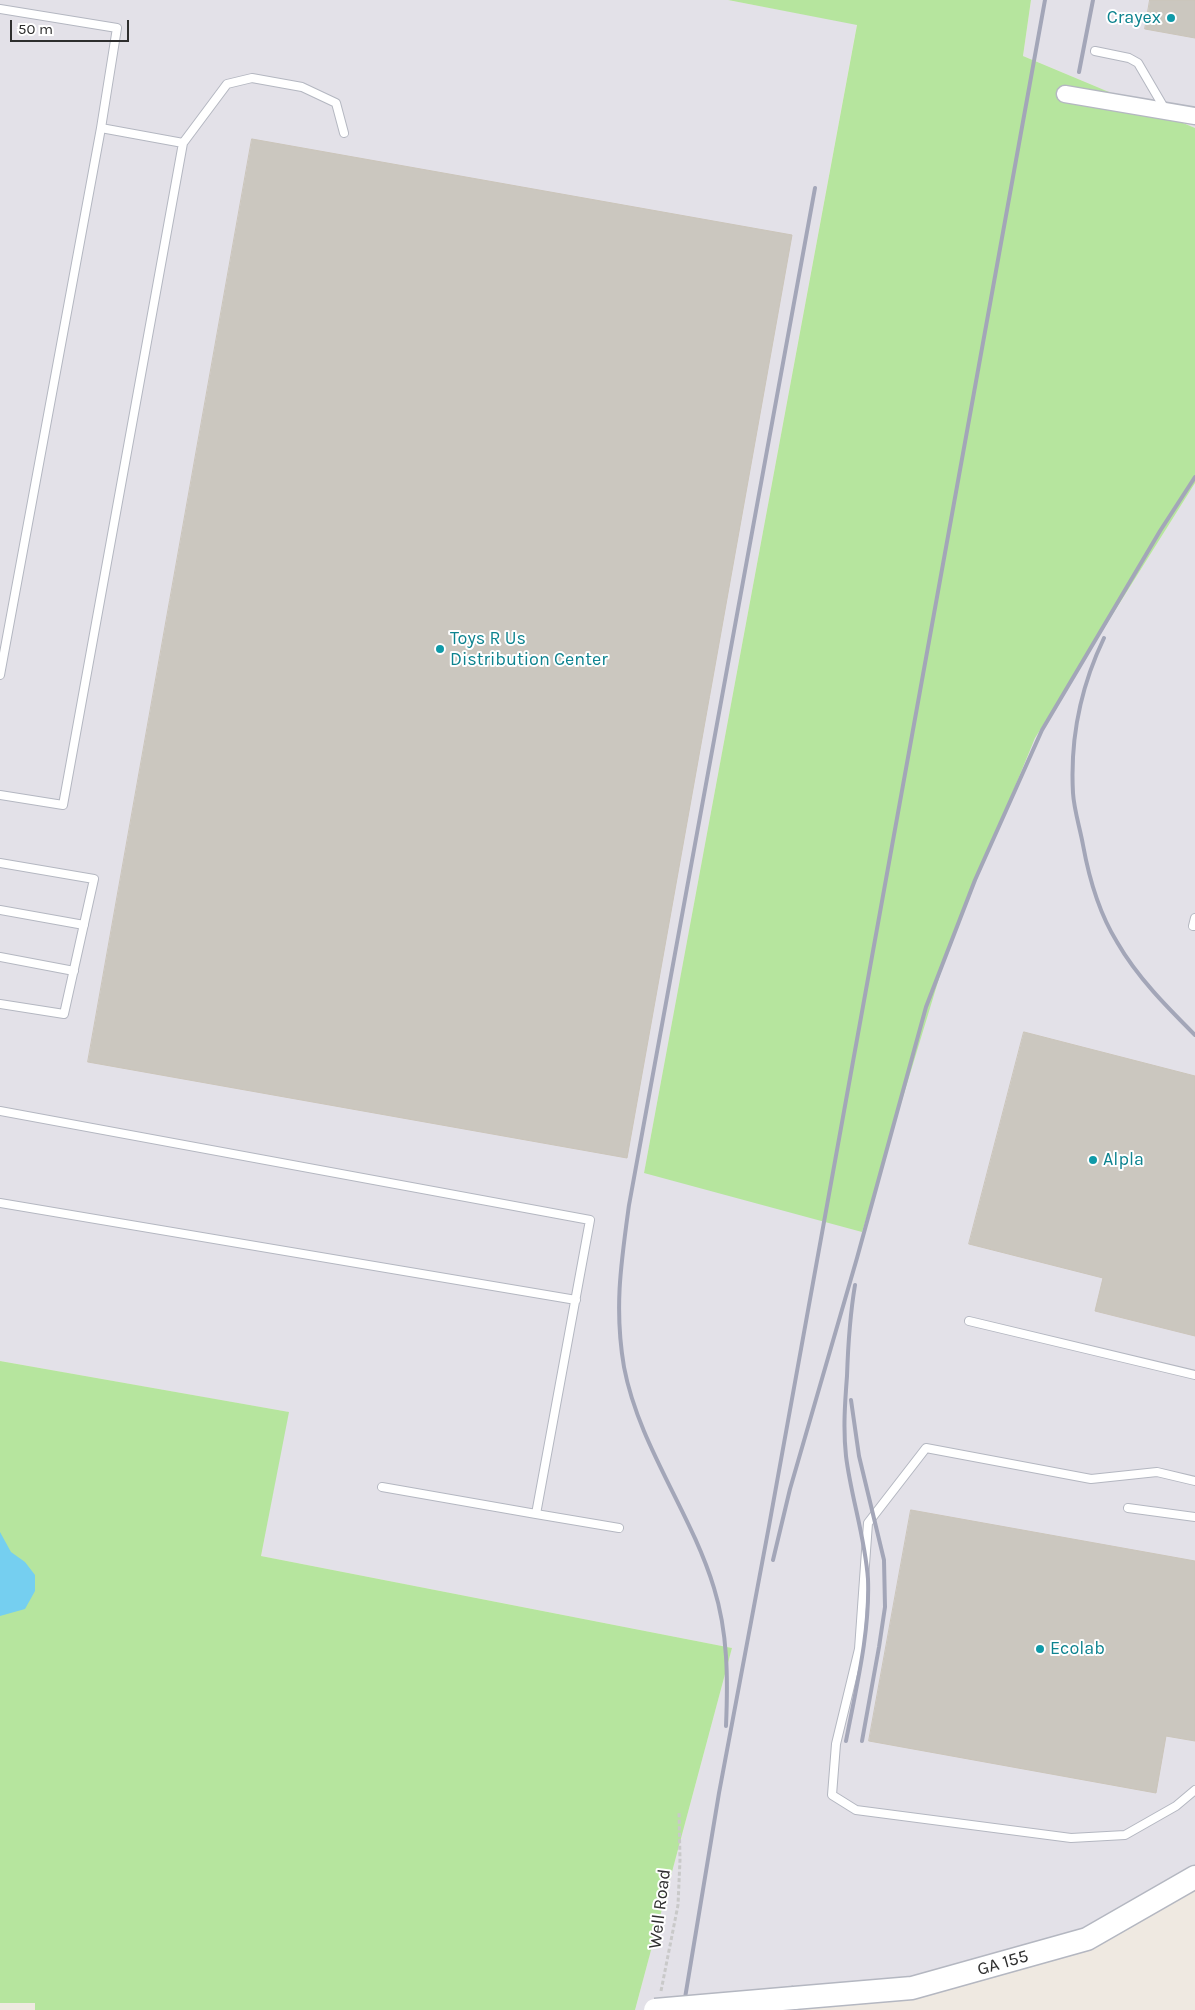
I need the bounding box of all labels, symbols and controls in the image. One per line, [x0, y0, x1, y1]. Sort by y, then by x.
place label: Crayex [1107, 7, 1161, 29]
scale bar [12, 10, 131, 42]
marker: Crayex [1165, 12, 1177, 24]
text: 50 m [18, 20, 53, 38]
place label: Toys R Us Distribution Center [450, 628, 608, 670]
marker: Toys R Us Distribution Center [434, 643, 446, 655]
place label: Alpla [1103, 1149, 1144, 1171]
marker: Alpla [1087, 1154, 1099, 1166]
place label: Ecolab [1050, 1638, 1105, 1660]
marker: Ecolab [1034, 1643, 1046, 1655]
street label: Well Road [644, 1868, 676, 1950]
street label: GA 155 [975, 1945, 1031, 1981]

